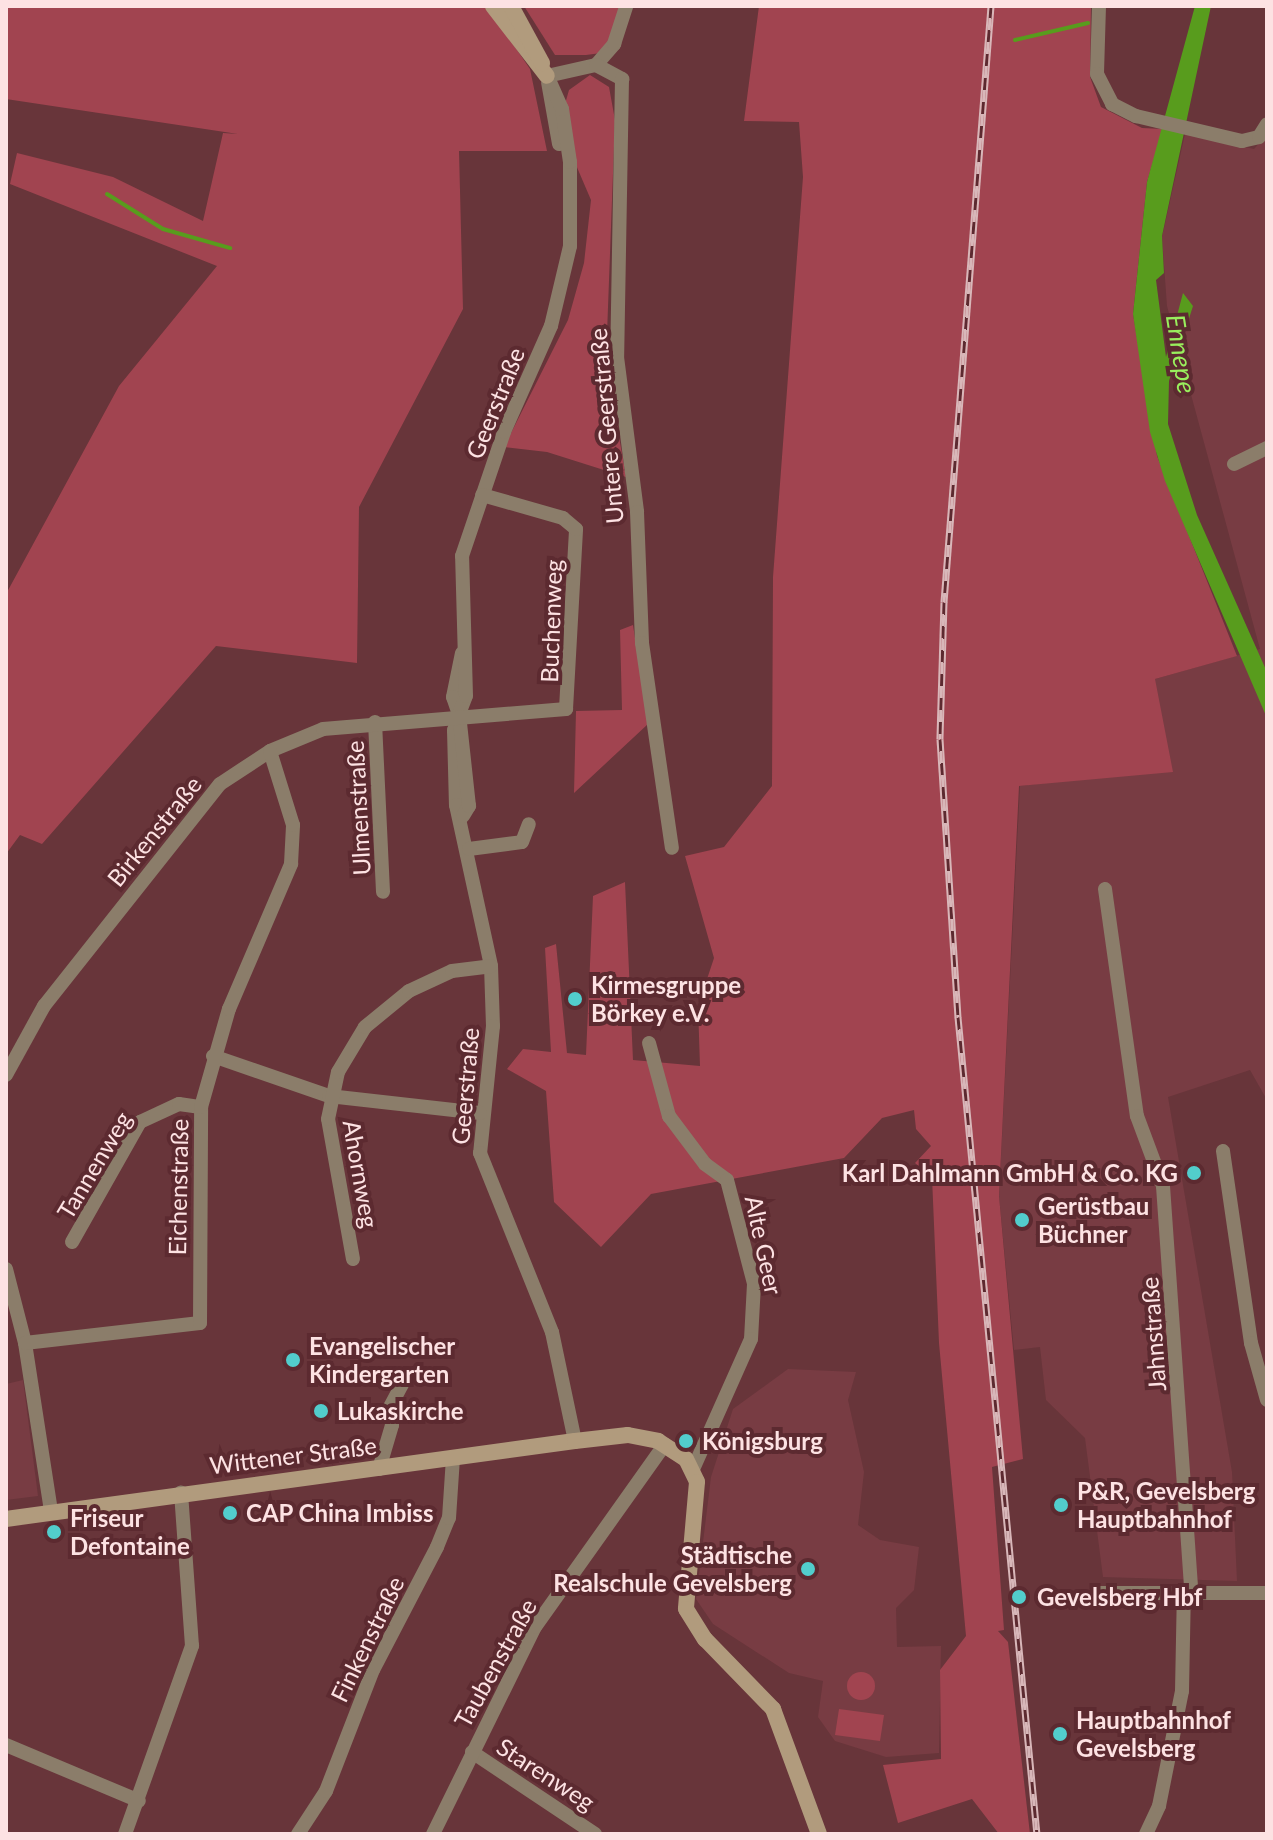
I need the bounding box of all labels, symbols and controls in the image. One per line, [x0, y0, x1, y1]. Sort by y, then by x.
water label: Ennepe [1159, 312, 1203, 396]
street label: Untere Geerstraße [583, 327, 629, 525]
street label: Geerstraße [460, 343, 530, 463]
street label: Buchenweg [534, 559, 568, 683]
street label: Ulmenstraße [340, 740, 376, 876]
street label: Birkenstraße [101, 770, 207, 892]
place label: Kirmesgruppe Börkey e.V. [591, 971, 741, 1027]
marker: Kirmesgruppe Börkey e.V. [566, 990, 584, 1008]
street label: Geerstraße [446, 1026, 484, 1146]
street label: Tannenweg [51, 1106, 137, 1224]
street label: Eichenstraße [162, 1118, 194, 1256]
street label: Ahornweg [337, 1118, 385, 1230]
place label: Karl Dahlmann GmbH & Co. KG [842, 1159, 1178, 1187]
marker: Karl Dahlmann GmbH & Co. KG [1185, 1164, 1203, 1182]
place label: Gerüstbau Büchner [1038, 1192, 1149, 1248]
street label: Alte Geer [739, 1193, 789, 1297]
marker: Gerüstbau Büchner [1013, 1211, 1031, 1229]
street label: Jahnstraße [1135, 1276, 1171, 1392]
place label: Evangelischer Kindergarten [309, 1332, 455, 1388]
marker: Evangelischer Kindergarten [284, 1351, 302, 1369]
place label: Lukaskirche [337, 1397, 464, 1425]
marker: Lukaskirche [312, 1402, 330, 1420]
place label: Königsburg [702, 1427, 823, 1455]
street label: Wittener Straße [208, 1430, 378, 1480]
marker: Königsburg [677, 1432, 695, 1450]
place label: P&R, Gevelsberg Hauptbahnhof [1077, 1477, 1255, 1533]
marker: P&R, Gevelsberg Hauptbahnhof [1052, 1496, 1070, 1514]
place label: CAP China Imbiss [246, 1499, 434, 1527]
place label: Friseur Defontaine [70, 1504, 190, 1560]
marker: CAP China Imbiss [221, 1504, 239, 1522]
marker: Friseur Defontaine [45, 1523, 63, 1541]
place label: Städtische Realschule Gevelsberg [553, 1541, 792, 1597]
marker: Städtische Realschule Gevelsberg [799, 1560, 817, 1578]
street label: Finkenstraße [324, 1571, 410, 1707]
place label: Gevelsberg Hbf [1037, 1583, 1202, 1611]
marker: Gevelsberg Hbf [1008, 1586, 1030, 1608]
street label: Taubenstraße [448, 1594, 542, 1732]
place label: Hauptbahnhof Gevelsberg [1076, 1706, 1231, 1762]
marker: Hauptbahnhof Gevelsberg [1051, 1725, 1069, 1743]
street label: Starenweg [492, 1732, 600, 1816]

